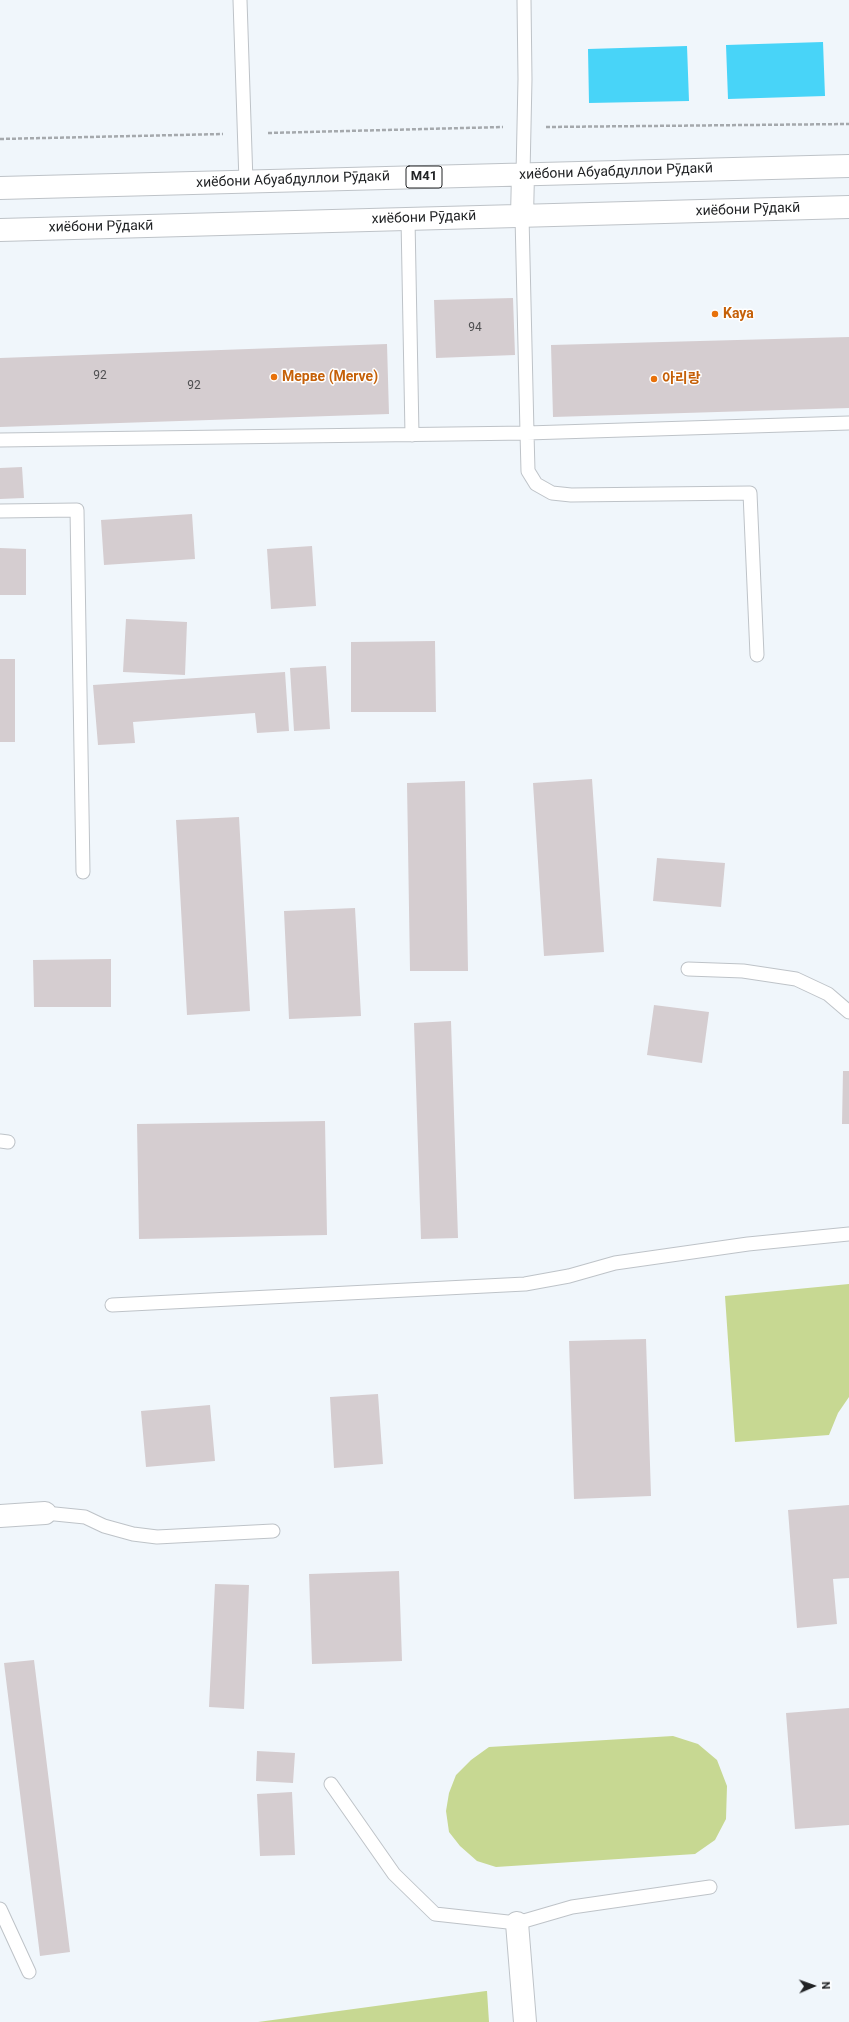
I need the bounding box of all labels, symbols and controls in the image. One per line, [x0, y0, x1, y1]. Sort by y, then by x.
street label: хиёбони Абуабдуллои Рӯдакӣ [519, 160, 713, 184]
road number: M41 [406, 166, 442, 188]
street label: хиёбони Абуабдуллои Рӯдакӣ [196, 168, 390, 192]
street label: хиёбони Рӯдакӣ [695, 200, 801, 220]
street label: хиёбони Рӯдакӣ [371, 208, 477, 228]
street label: хиёбони Рӯдакӣ [49, 218, 153, 236]
place label: Kaya [723, 306, 754, 322]
marker: Kaya [710, 309, 720, 319]
house number: 94 [468, 321, 482, 335]
house number: 92 [93, 369, 107, 383]
place label: Mерве (Merve) [282, 369, 378, 385]
place label: 아리랑 [662, 371, 701, 387]
marker: Mерве (Merve) [269, 372, 279, 382]
marker: 아리랑 [649, 374, 659, 384]
house number: 92 [187, 379, 201, 393]
north arrow [793, 1966, 833, 2006]
text: N [819, 1981, 832, 1990]

